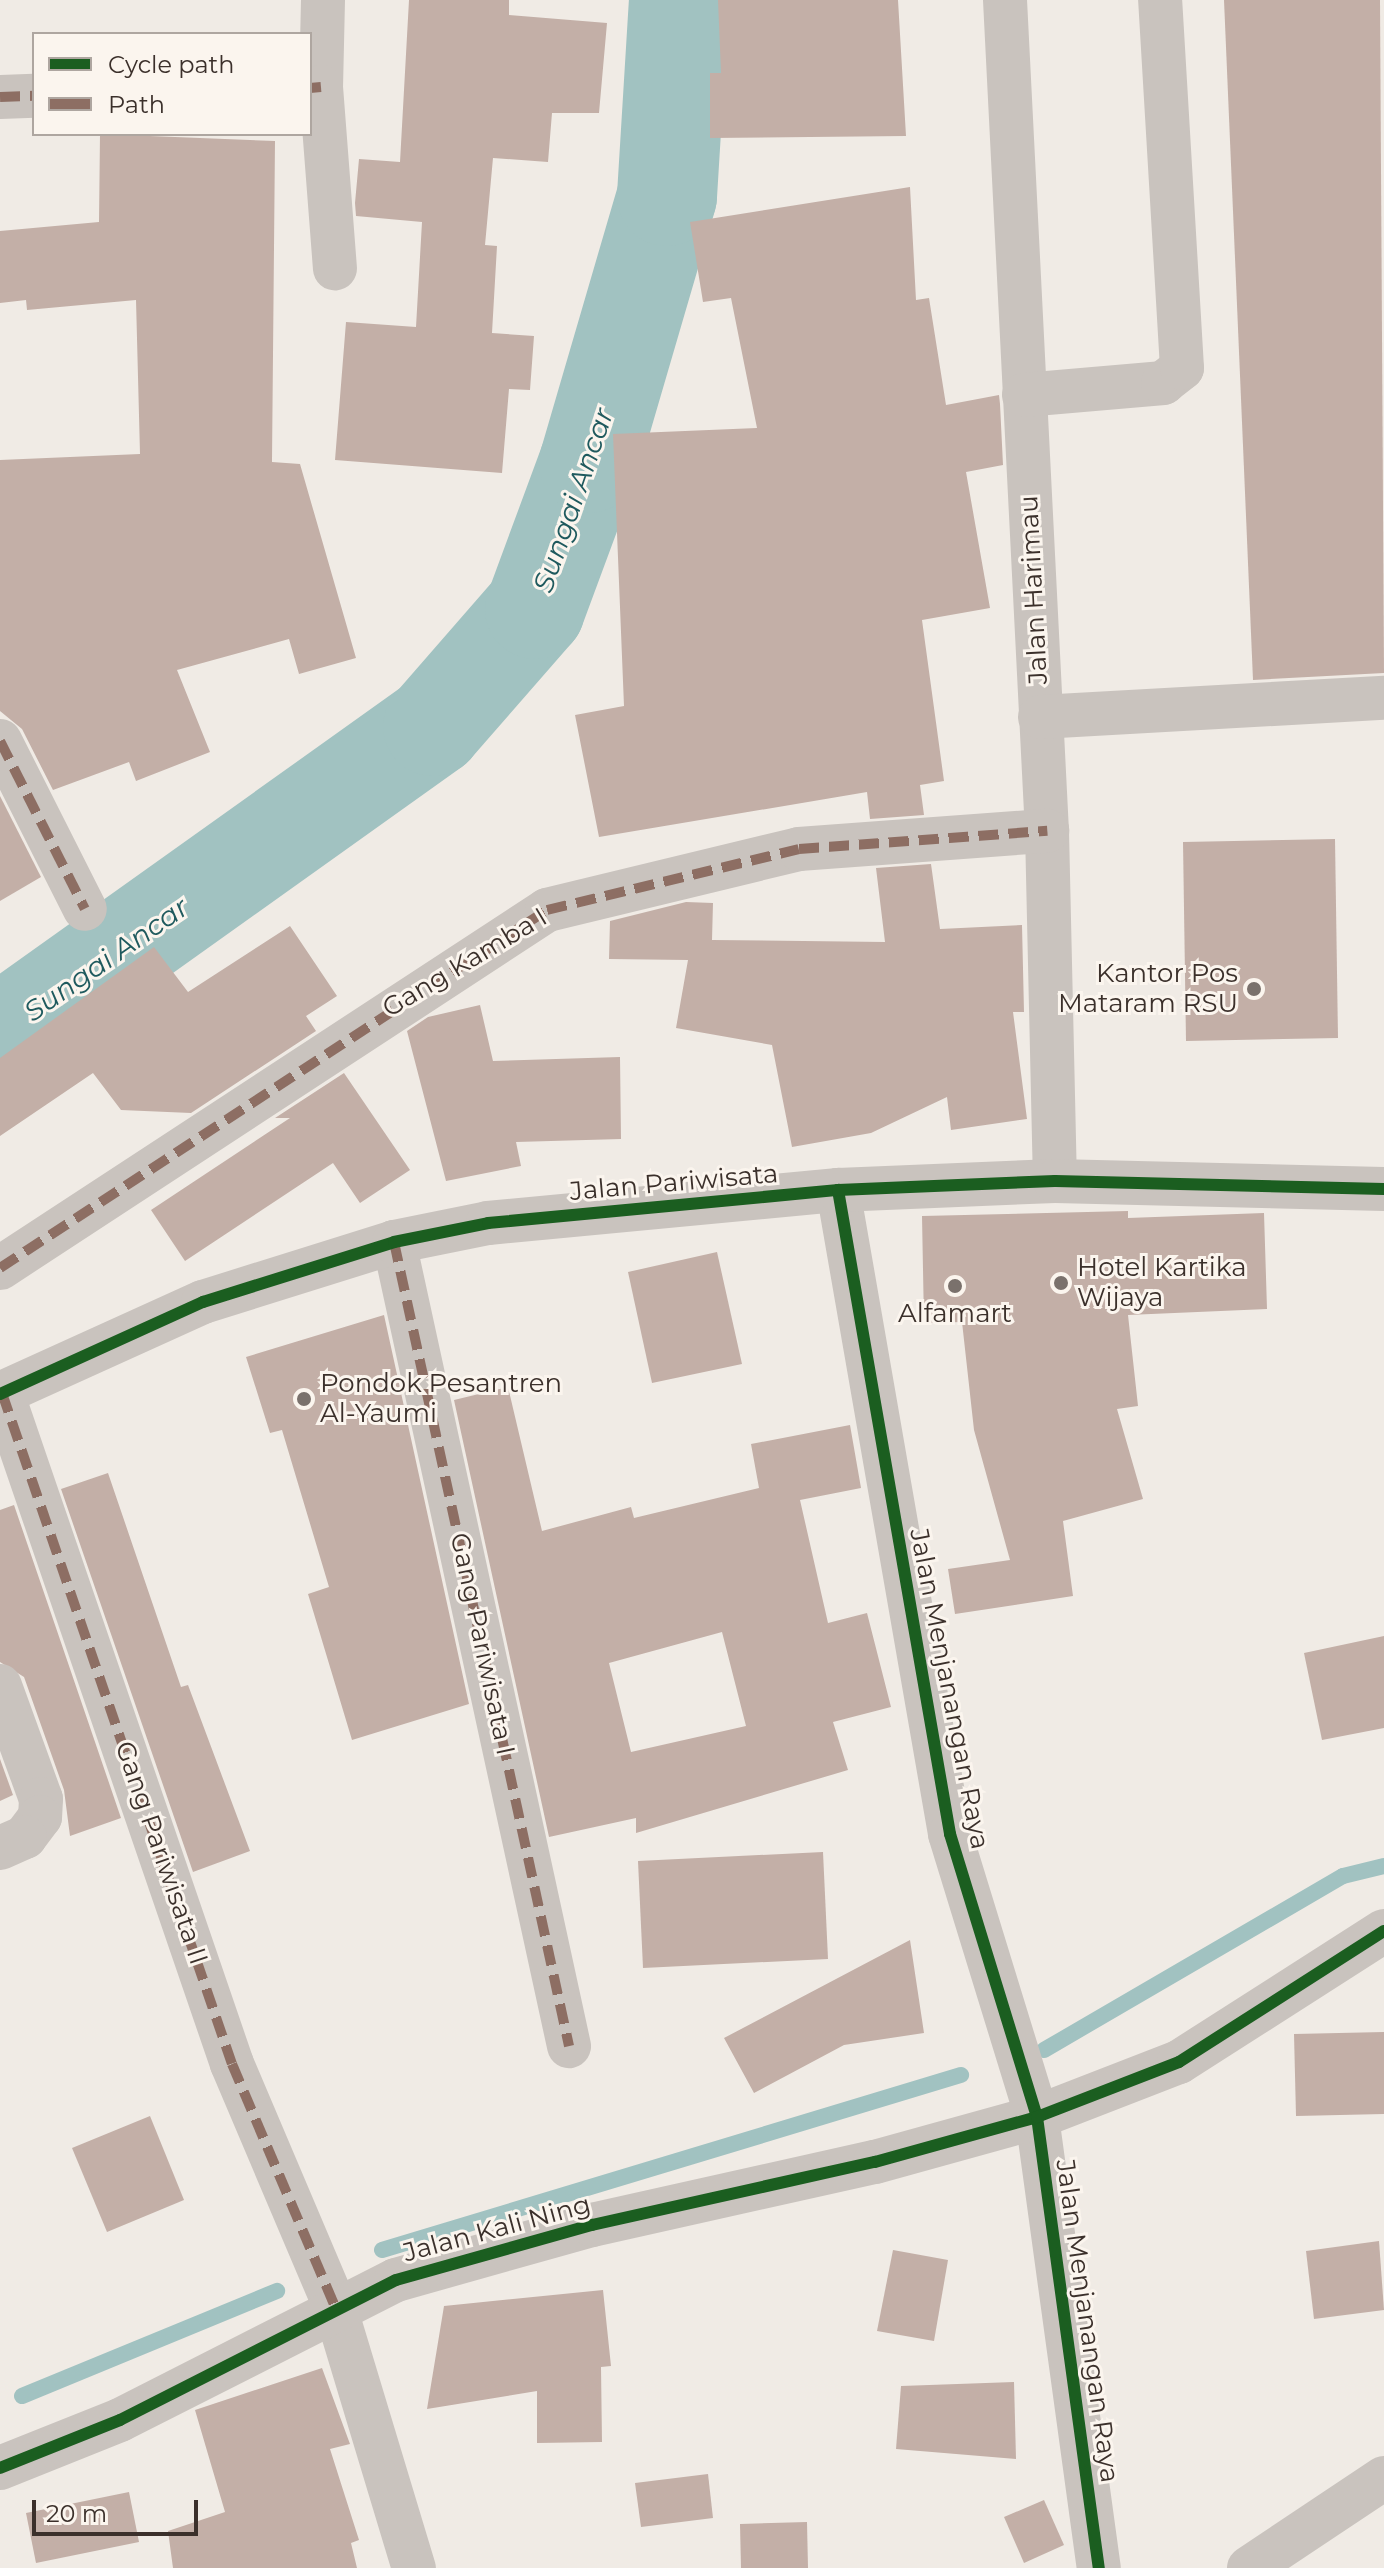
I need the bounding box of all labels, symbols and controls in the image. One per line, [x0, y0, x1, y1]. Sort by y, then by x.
legend [32, 32, 312, 136]
text: Cycle path [108, 50, 235, 79]
text: Path [108, 90, 165, 119]
water label: Sungai Ancar [526, 403, 620, 597]
street label: Jalan Harimau [1013, 495, 1055, 685]
water label: Sungai Ancar [17, 890, 195, 1028]
street label: Gang Kamba I [377, 902, 553, 1024]
place label: Kantor Pos Mataram RSU [1058, 958, 1238, 1020]
marker: Kantor Pos Mataram RSU [1245, 980, 1263, 998]
street label: Jalan Pariwisata [568, 1158, 780, 1208]
place label: Hotel Kartika Wijaya [1077, 1252, 1246, 1314]
marker: Hotel Kartika Wijaya [1052, 1274, 1070, 1292]
marker: Alfamart [946, 1277, 964, 1295]
place label: Alfamart [898, 1298, 1012, 1330]
place label: Pondok Pesantren Al-Yaumi [320, 1368, 562, 1430]
marker: Pondok Pesantren Al-Yaumi [295, 1390, 313, 1408]
street label: Jalan Menjanangan Raya [903, 1526, 995, 1852]
street label: Gang Pariwisata I [443, 1530, 521, 1758]
street label: Gang Pariwisata II [108, 1737, 214, 1969]
street label: Jalan Menjanangan Raya [1049, 2157, 1125, 2485]
street label: Jalan Kali Ning [400, 2189, 594, 2269]
scale bar [36, 2484, 202, 2534]
text: 20 m [46, 2499, 107, 2528]

